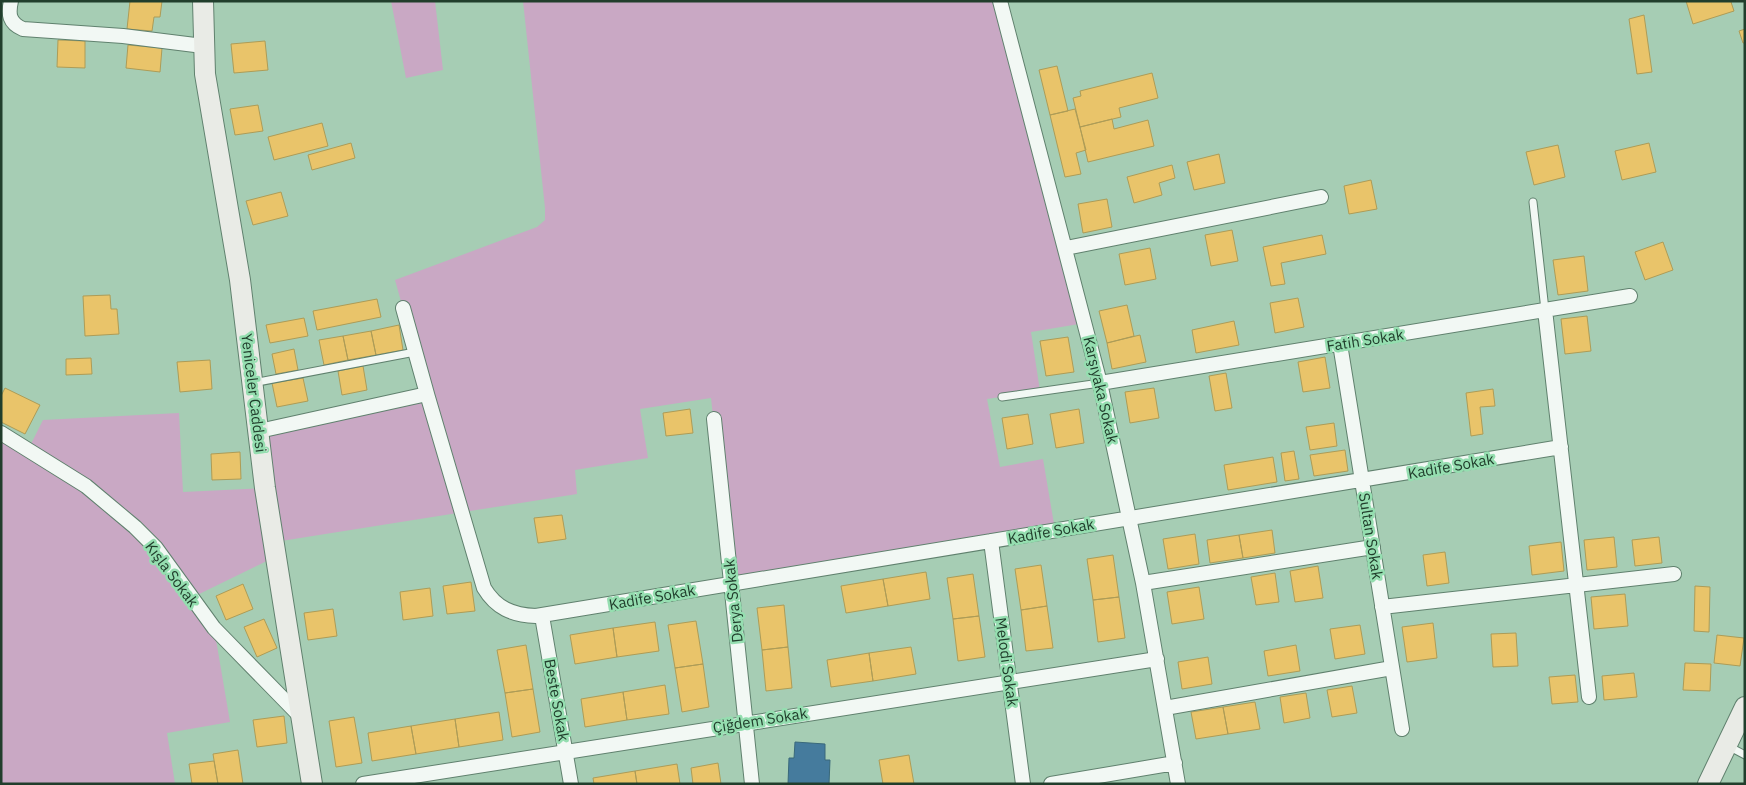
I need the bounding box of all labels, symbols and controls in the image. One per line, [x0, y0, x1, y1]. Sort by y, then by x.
street label: Fatih Sokak [1325, 325, 1405, 355]
street label: Yeniceler Caddesi [237, 332, 271, 454]
street label: Karşıyaka Sokak [1079, 335, 1123, 446]
street label: Kadife Sokak [1406, 449, 1496, 483]
street label: Sultan Sokak [1355, 491, 1387, 581]
street label: Kadife Sokak [1006, 514, 1096, 548]
street label: Kışla Sokak [141, 538, 203, 611]
street label: Derya Sokak [719, 558, 747, 644]
street label: Kadife Sokak [607, 580, 697, 614]
street label: Melodi Sokak [991, 616, 1023, 708]
street label: Beste Sokak [540, 657, 574, 743]
street label: Çiğdem Sokak [711, 703, 809, 737]

